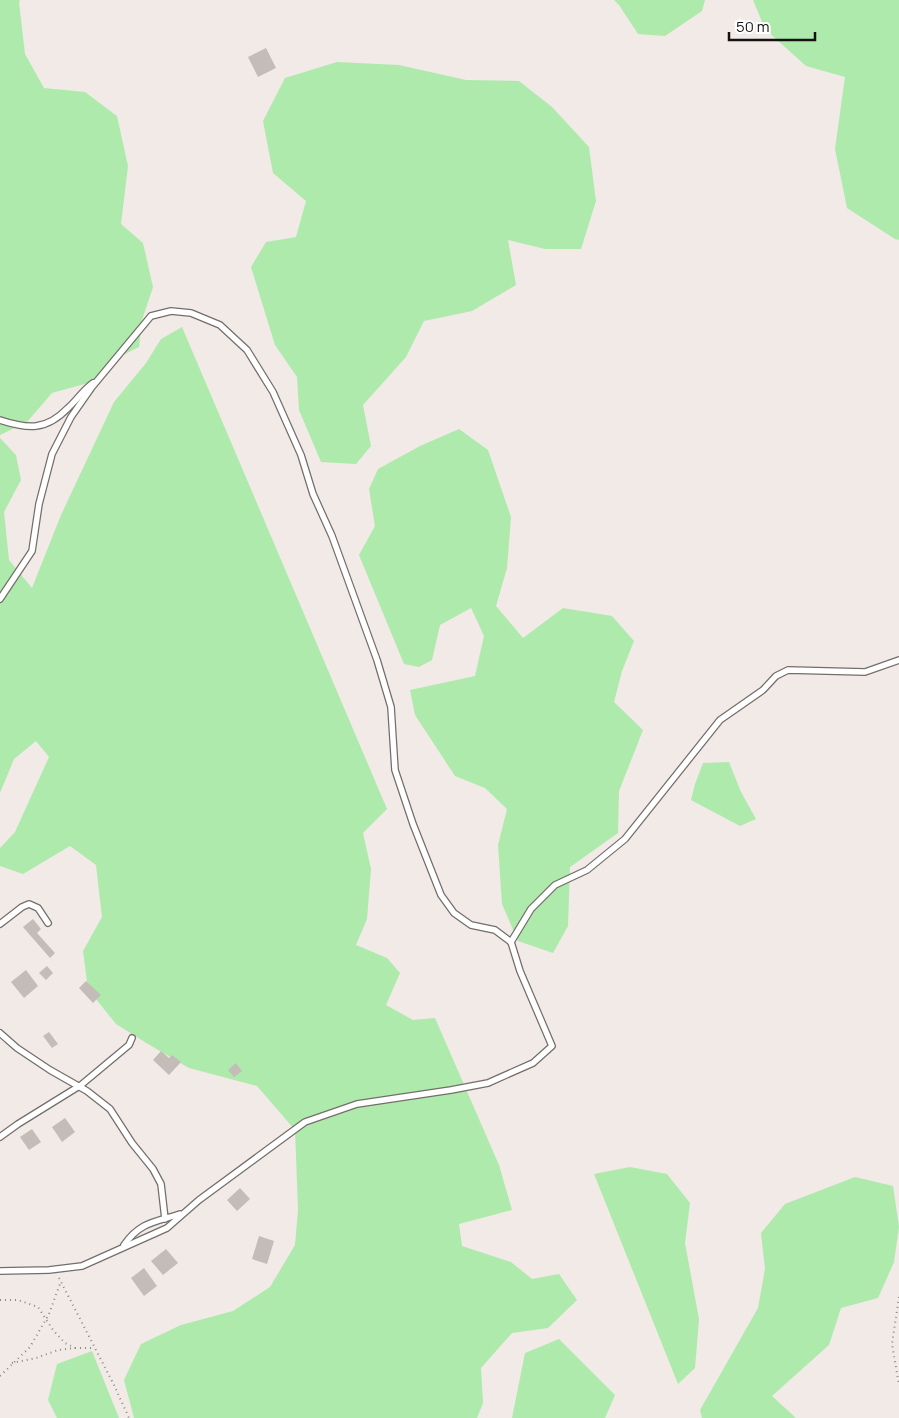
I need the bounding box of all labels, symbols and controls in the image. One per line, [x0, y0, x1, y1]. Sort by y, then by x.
scale bar [729, 10, 815, 42]
text: 50 m [736, 16, 770, 37]

